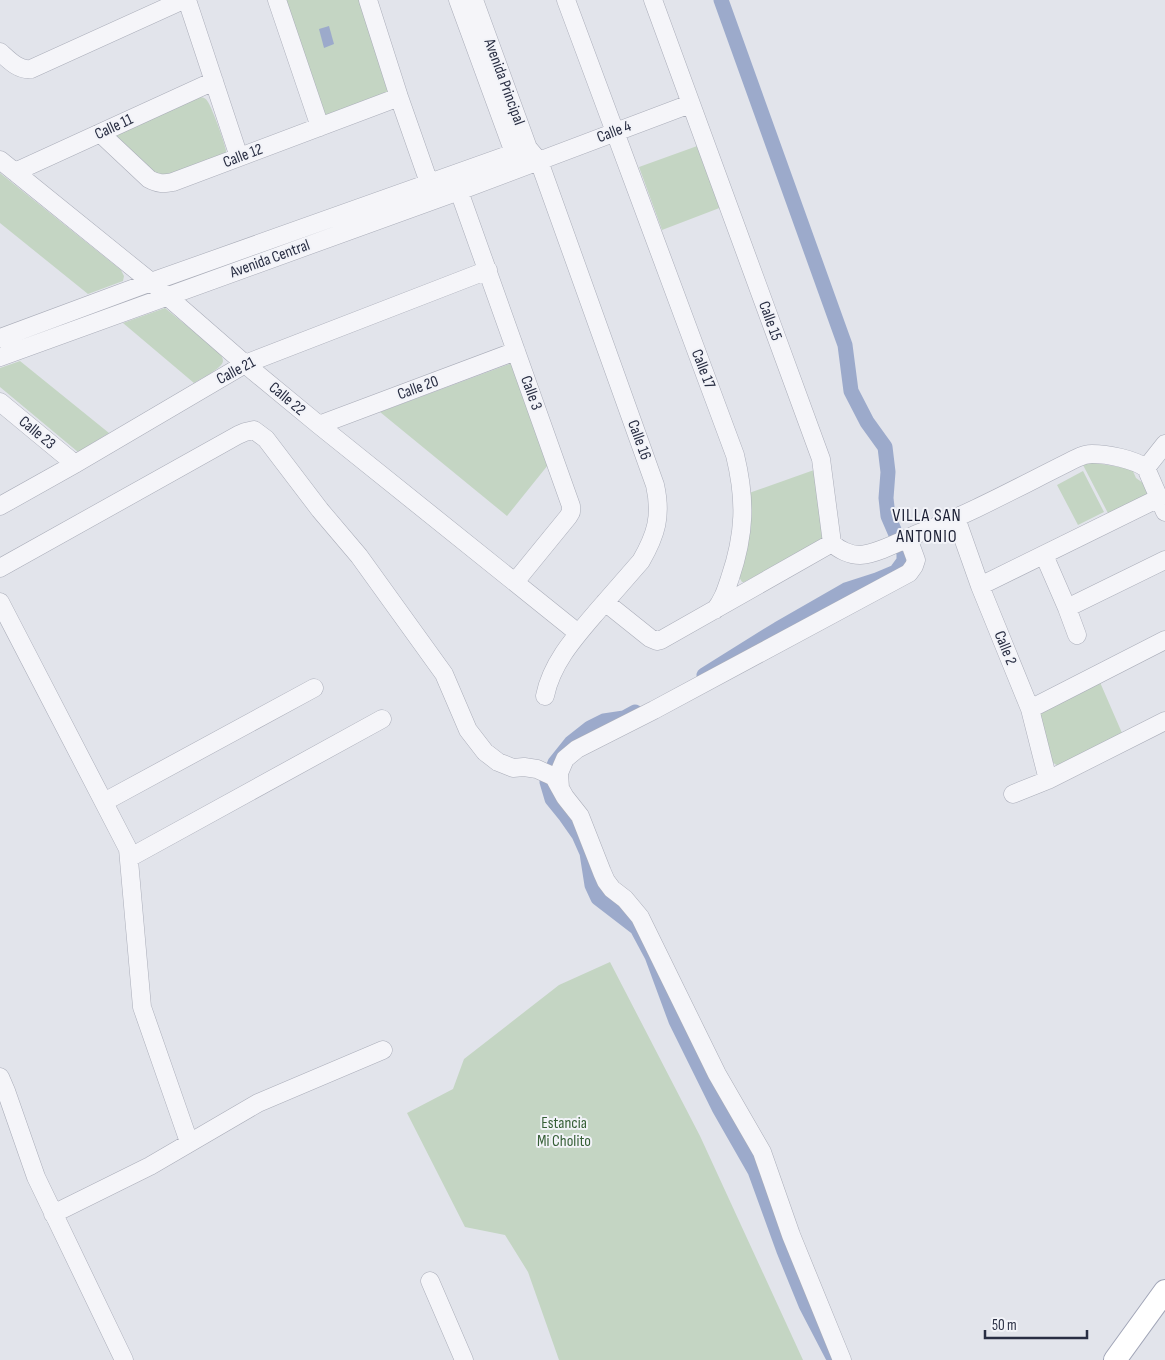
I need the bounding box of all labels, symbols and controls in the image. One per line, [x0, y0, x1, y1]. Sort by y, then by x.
street label: Avenida Principal [479, 35, 528, 128]
street label: Calle 11 [92, 110, 136, 144]
street label: Calle 4 [594, 117, 634, 147]
street label: Calle 12 [220, 140, 266, 172]
street label: Avenida Central [226, 236, 313, 283]
street label: Calle 15 [754, 299, 786, 343]
street label: Calle 17 [687, 347, 719, 392]
street label: Calle 21 [214, 353, 259, 389]
street label: Calle 20 [395, 372, 441, 404]
street label: Calle 3 [516, 373, 546, 413]
street label: Calle 22 [265, 378, 309, 420]
street label: Calle 23 [15, 412, 59, 454]
street label: Calle 16 [623, 417, 655, 463]
district label: VILLA SAN ANTONIO [892, 505, 962, 547]
street label: Calle 2 [990, 628, 1020, 668]
park label: Estancia Mi Cholito [537, 1114, 591, 1151]
scale bar [985, 1308, 1088, 1340]
text: 50 m [992, 1316, 1017, 1335]

